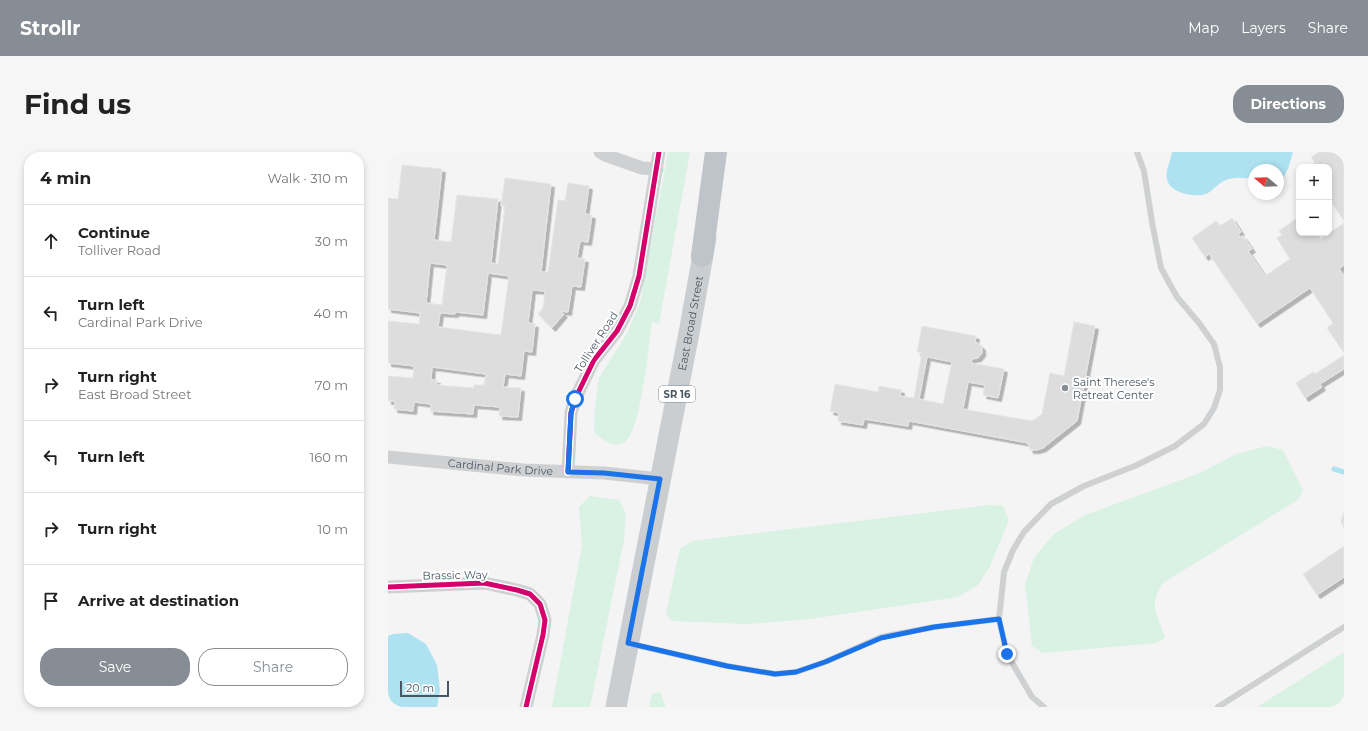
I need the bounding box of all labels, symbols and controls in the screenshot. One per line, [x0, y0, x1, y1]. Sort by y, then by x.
text: Strollr [20, 17, 81, 40]
text: Map [1188, 19, 1219, 37]
text: Layers [1241, 19, 1286, 37]
text: Share [1308, 19, 1348, 37]
button: Directions [1233, 85, 1344, 123]
text: Find us [24, 87, 131, 121]
north arrow [1248, 164, 1284, 200]
map controls [1296, 164, 1332, 236]
button: + [1296, 164, 1332, 200]
text: 4 min [40, 168, 91, 188]
text: Walk · 310 m [267, 170, 348, 186]
button: − [1296, 200, 1332, 236]
text: Continue [78, 223, 150, 242]
icon: ahead [40, 230, 62, 252]
text: 30 m [315, 233, 348, 249]
text: Tolliver Road [78, 242, 161, 258]
street label: East Broad Street [675, 274, 706, 372]
text: Turn left [78, 295, 145, 314]
icon: left [40, 302, 62, 324]
text: 40 m [314, 305, 348, 321]
street label: Tolliver Road [571, 309, 621, 375]
text: Cardinal Park Drive [78, 314, 203, 330]
text: Turn right [78, 367, 157, 386]
icon: right [40, 374, 62, 396]
place label: Saint Therese's Retreat Center [1073, 375, 1155, 402]
text: 70 m [315, 377, 348, 393]
marker: Saint Therese's Retreat Center [1060, 383, 1070, 393]
text: East Broad Street [78, 386, 191, 402]
road number: SR 16 [659, 386, 695, 402]
route start [566, 390, 584, 408]
icon: left [40, 446, 62, 468]
text: Turn left [78, 447, 145, 466]
text: 160 m [310, 449, 348, 465]
street label: Cardinal Park Drive [447, 456, 554, 478]
icon: right [40, 518, 62, 540]
text: Turn right [78, 519, 157, 538]
text: 10 m [318, 521, 348, 537]
street label: Brassic Way [422, 567, 488, 583]
icon: arrive [40, 590, 62, 612]
text: Arrive at destination [78, 591, 239, 610]
route end [998, 645, 1016, 663]
button: Save [40, 648, 190, 686]
button: Share [198, 648, 348, 686]
scale bar [400, 679, 449, 698]
text: 20 m [406, 681, 434, 695]

